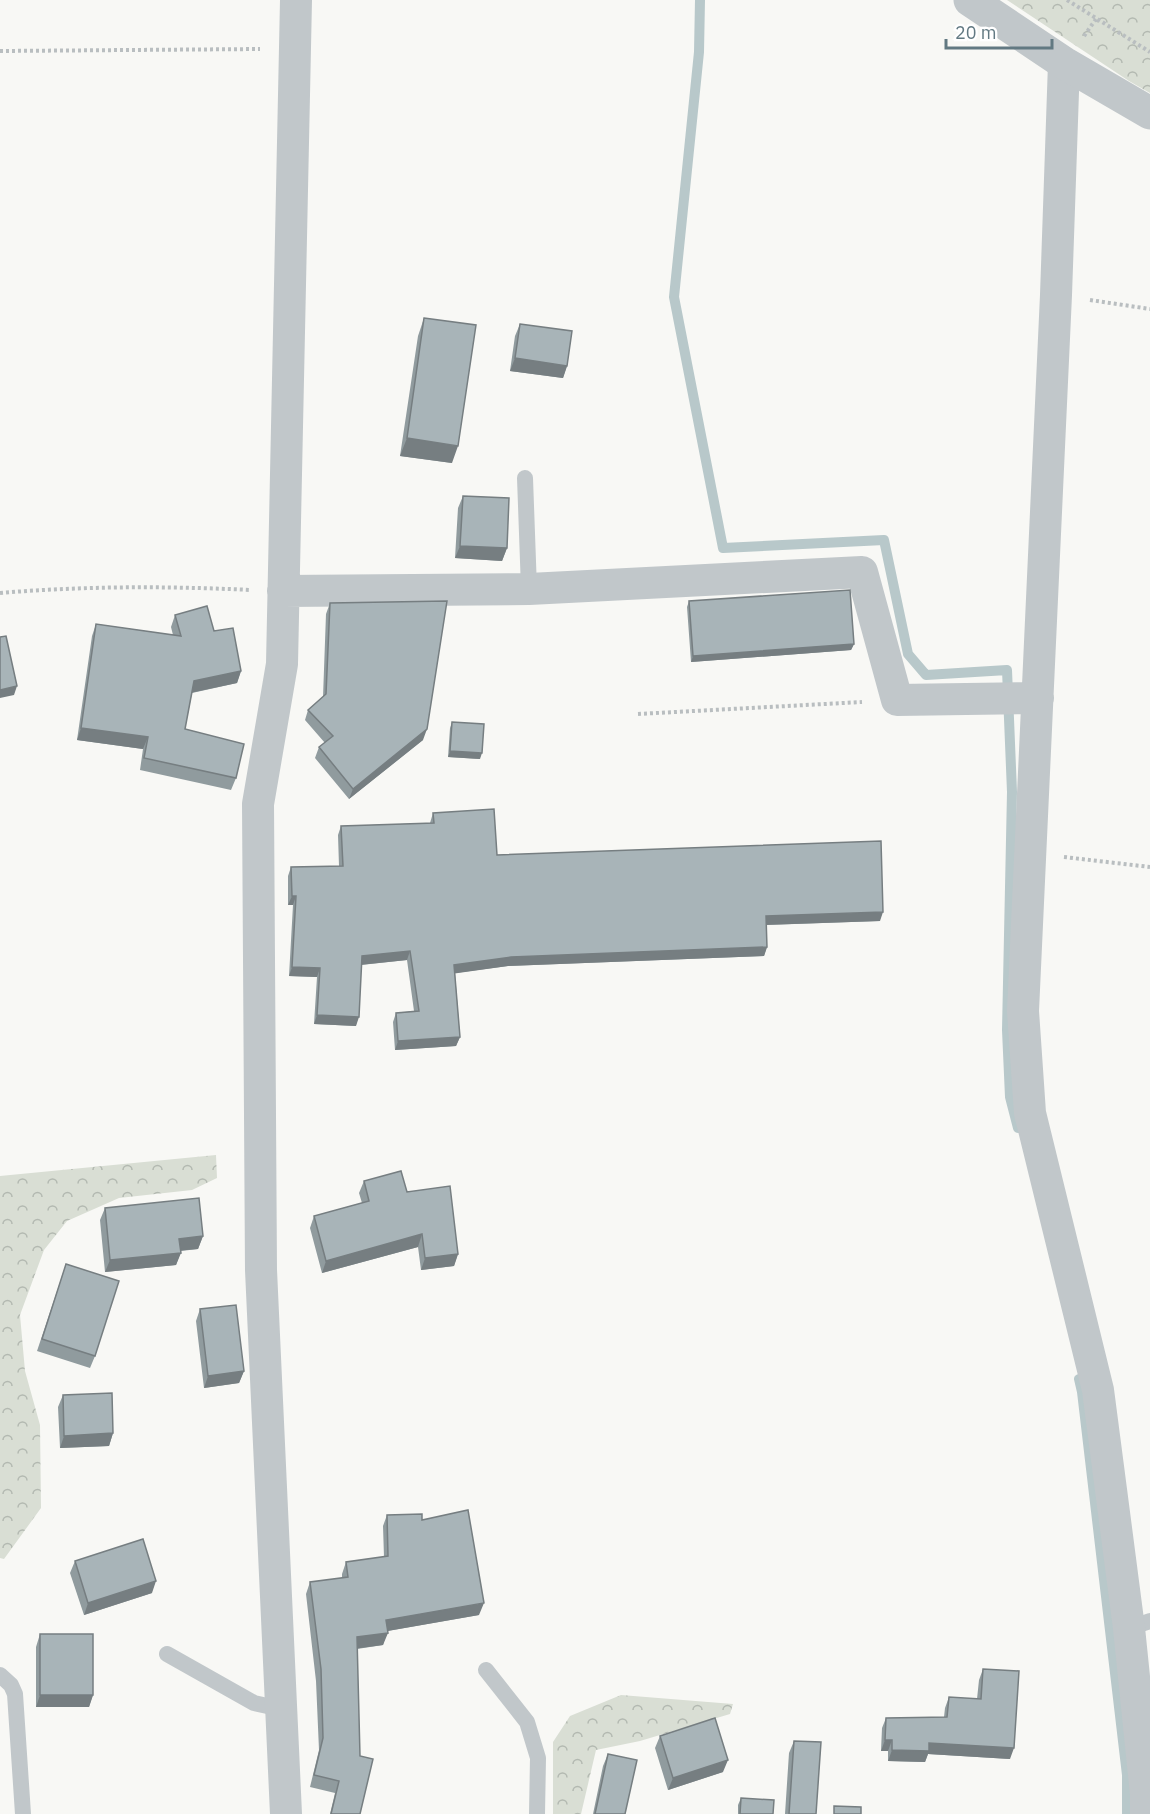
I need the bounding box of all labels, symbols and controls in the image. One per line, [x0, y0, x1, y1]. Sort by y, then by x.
scale bar [946, 12, 1052, 50]
text: 20 m [955, 21, 997, 44]

